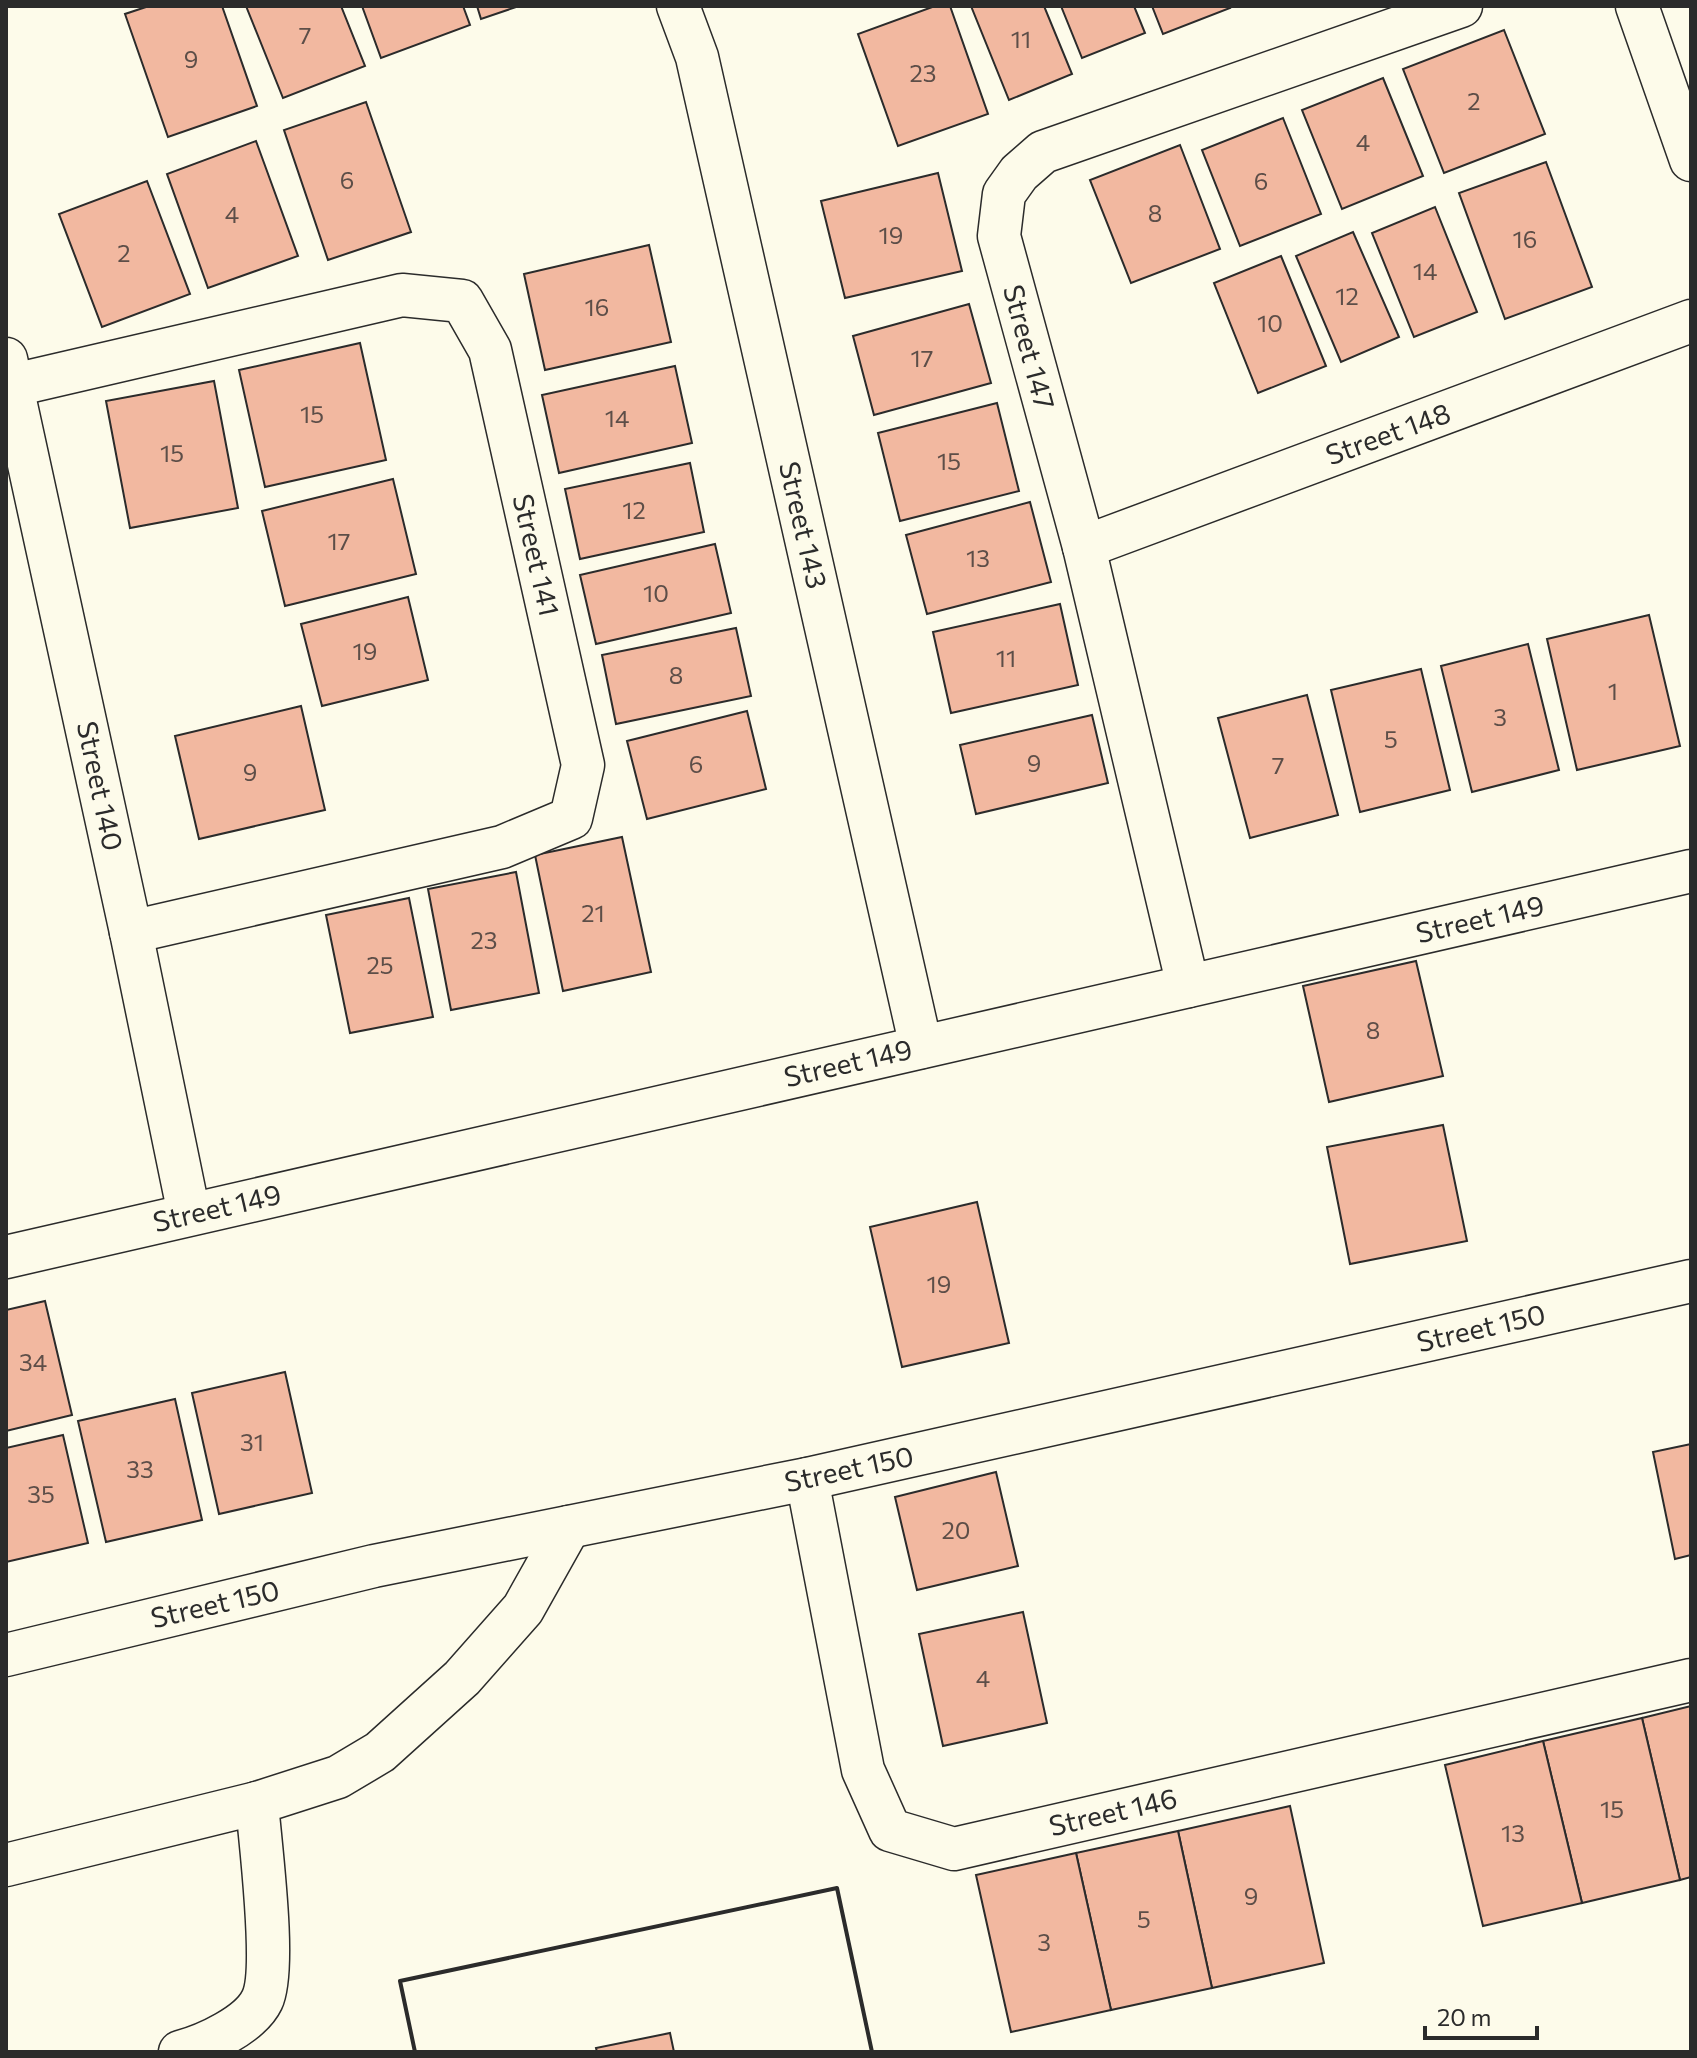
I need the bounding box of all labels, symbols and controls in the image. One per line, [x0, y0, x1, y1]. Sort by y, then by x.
house number: 7 [299, 20, 311, 49]
house number: 11 [1011, 24, 1031, 53]
house number: 9 [184, 44, 198, 73]
house number: 23 [909, 58, 937, 87]
house number: 2 [1467, 86, 1481, 115]
house number: 4 [1356, 127, 1370, 156]
house number: 6 [340, 165, 354, 194]
house number: 6 [1254, 166, 1268, 195]
house number: 8 [1148, 198, 1162, 227]
house number: 4 [225, 199, 239, 228]
house number: 19 [879, 220, 903, 249]
house number: 16 [1513, 224, 1537, 253]
house number: 2 [117, 238, 131, 267]
house number: 14 [1413, 256, 1437, 285]
street label: Street 147 [997, 281, 1063, 413]
house number: 12 [1335, 281, 1359, 310]
house number: 16 [585, 292, 609, 321]
house number: 10 [1257, 308, 1283, 337]
house number: 17 [911, 343, 933, 372]
street label: Street 148 [1321, 395, 1455, 471]
house number: 15 [300, 399, 324, 428]
house number: 14 [605, 403, 629, 432]
house number: 15 [160, 438, 184, 467]
house number: 15 [937, 446, 961, 475]
street label: Street 143 [773, 458, 835, 592]
street label: Street 141 [506, 490, 568, 619]
house number: 12 [622, 495, 646, 524]
house number: 17 [328, 526, 350, 555]
house number: 13 [966, 543, 990, 572]
house number: 10 [643, 578, 669, 607]
house number: 19 [353, 636, 377, 665]
house number: 11 [996, 643, 1016, 672]
house number: 8 [669, 660, 683, 689]
house number: 1 [1608, 676, 1618, 705]
house number: 3 [1493, 702, 1507, 731]
street label: Street 140 [71, 718, 131, 854]
house number: 5 [1384, 724, 1398, 753]
house number: 9 [1027, 748, 1041, 777]
house number: 6 [689, 749, 703, 778]
house number: 7 [1272, 750, 1284, 779]
house number: 9 [243, 757, 257, 786]
street label: Street 149 [1412, 887, 1547, 949]
house number: 21 [581, 898, 605, 927]
house number: 23 [470, 925, 498, 954]
house number: 25 [366, 950, 394, 979]
house number: 8 [1366, 1015, 1380, 1044]
street label: Street 149 [780, 1031, 915, 1093]
street label: Street 149 [149, 1176, 284, 1238]
house number: 19 [927, 1269, 951, 1298]
street label: Street 150 [1413, 1296, 1548, 1358]
house number: 34 [19, 1347, 47, 1376]
house number: 31 [240, 1427, 264, 1456]
street label: Street 150 [781, 1438, 916, 1498]
house number: 33 [126, 1454, 154, 1483]
house number: 35 [27, 1479, 55, 1508]
house number: 20 [942, 1515, 970, 1544]
street label: Street 150 [147, 1572, 282, 1634]
house number: 4 [976, 1663, 990, 1692]
street label: Street 146 [1045, 1780, 1180, 1842]
house number: 15 [1600, 1794, 1624, 1823]
house number: 13 [1501, 1818, 1525, 1847]
house number: 9 [1244, 1881, 1258, 1910]
house number: 5 [1137, 1904, 1151, 1933]
house number: 3 [1037, 1927, 1051, 1956]
scale bar [1425, 1990, 1537, 2040]
text: 20 m [1437, 2002, 1491, 2031]

